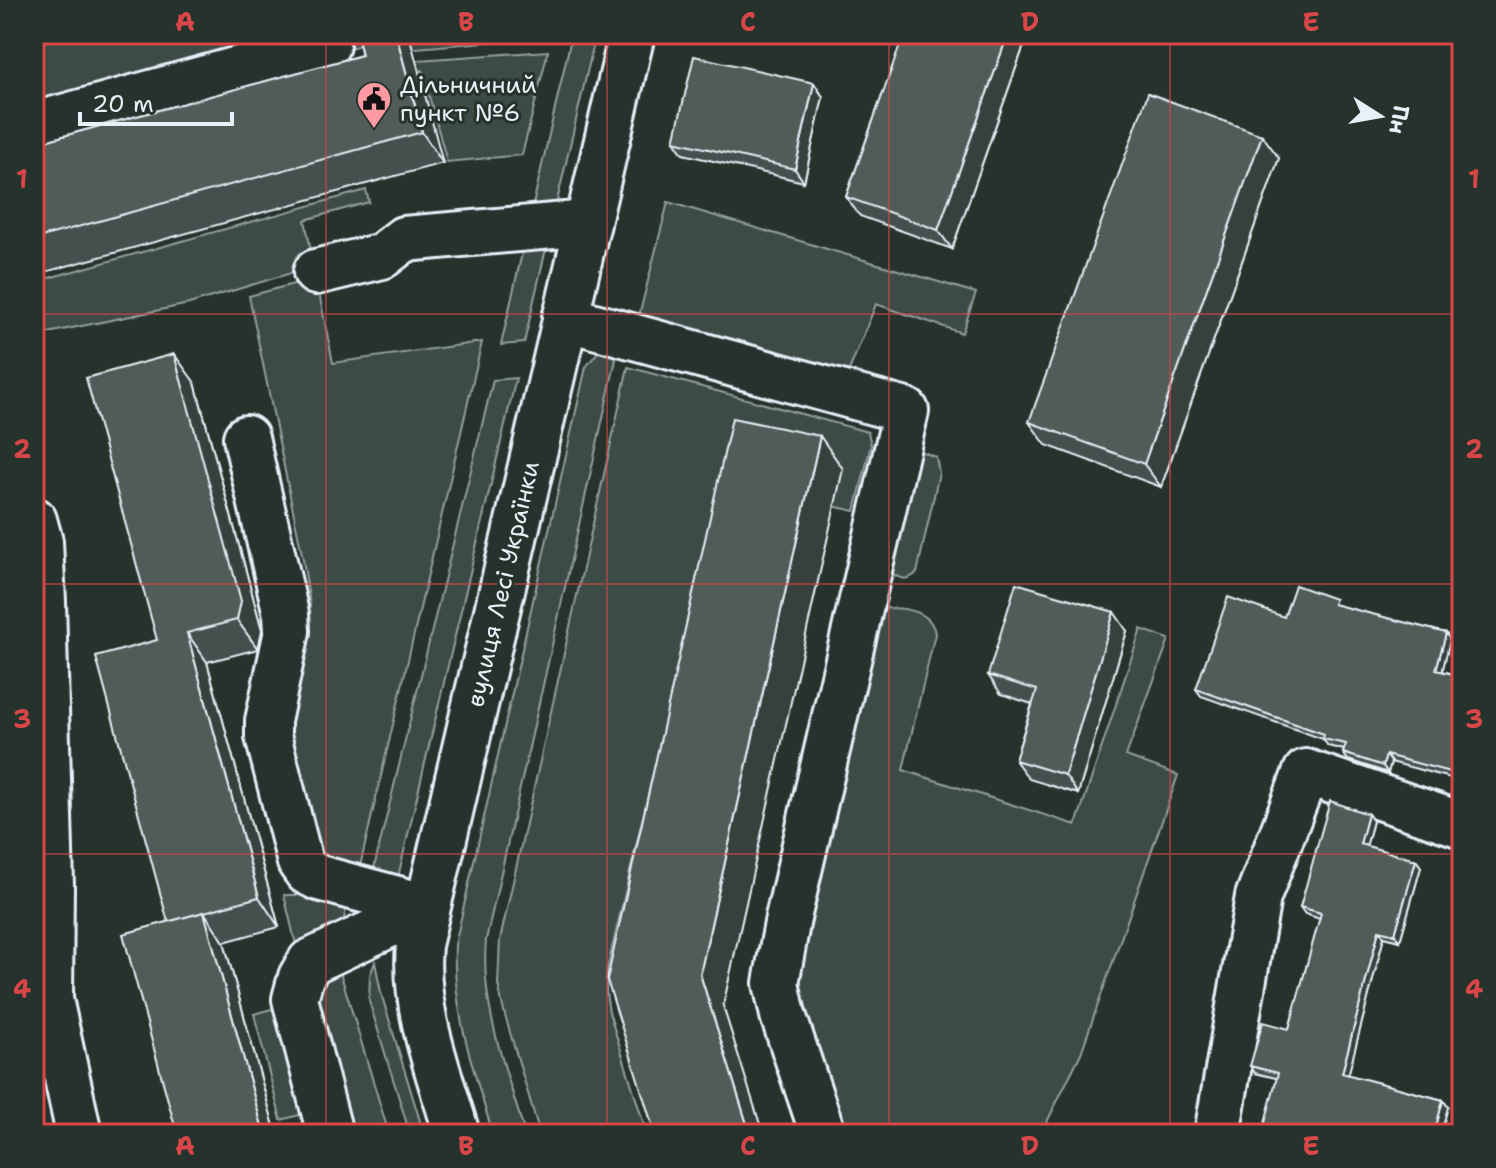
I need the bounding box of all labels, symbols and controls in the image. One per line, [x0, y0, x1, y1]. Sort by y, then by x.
text: A [175, 4, 195, 39]
text: B [458, 4, 474, 39]
text: C [740, 4, 756, 39]
text: D [1021, 4, 1039, 39]
text: E [1302, 4, 1320, 39]
place label: Дільничний пункт №6 [400, 69, 537, 129]
scale bar [80, 76, 232, 126]
north arrow [1340, 76, 1420, 156]
public building icon: Дільничний пункт №6 [355, 80, 393, 130]
text: 20 m [92, 88, 154, 120]
text: Пн [1382, 103, 1416, 137]
text: 1 [16, 161, 28, 196]
text: 1 [1468, 161, 1480, 196]
text: 2 [13, 431, 31, 466]
text: 2 [1465, 431, 1483, 466]
street label: вулиця Лесі Українки [459, 458, 547, 710]
text: 3 [13, 701, 31, 736]
text: 3 [1465, 701, 1483, 736]
text: 4 [13, 971, 31, 1006]
text: 4 [1465, 971, 1483, 1006]
text: A [175, 1128, 195, 1163]
text: B [458, 1128, 474, 1163]
text: C [740, 1128, 756, 1163]
text: D [1021, 1128, 1039, 1163]
text: E [1302, 1128, 1320, 1163]

